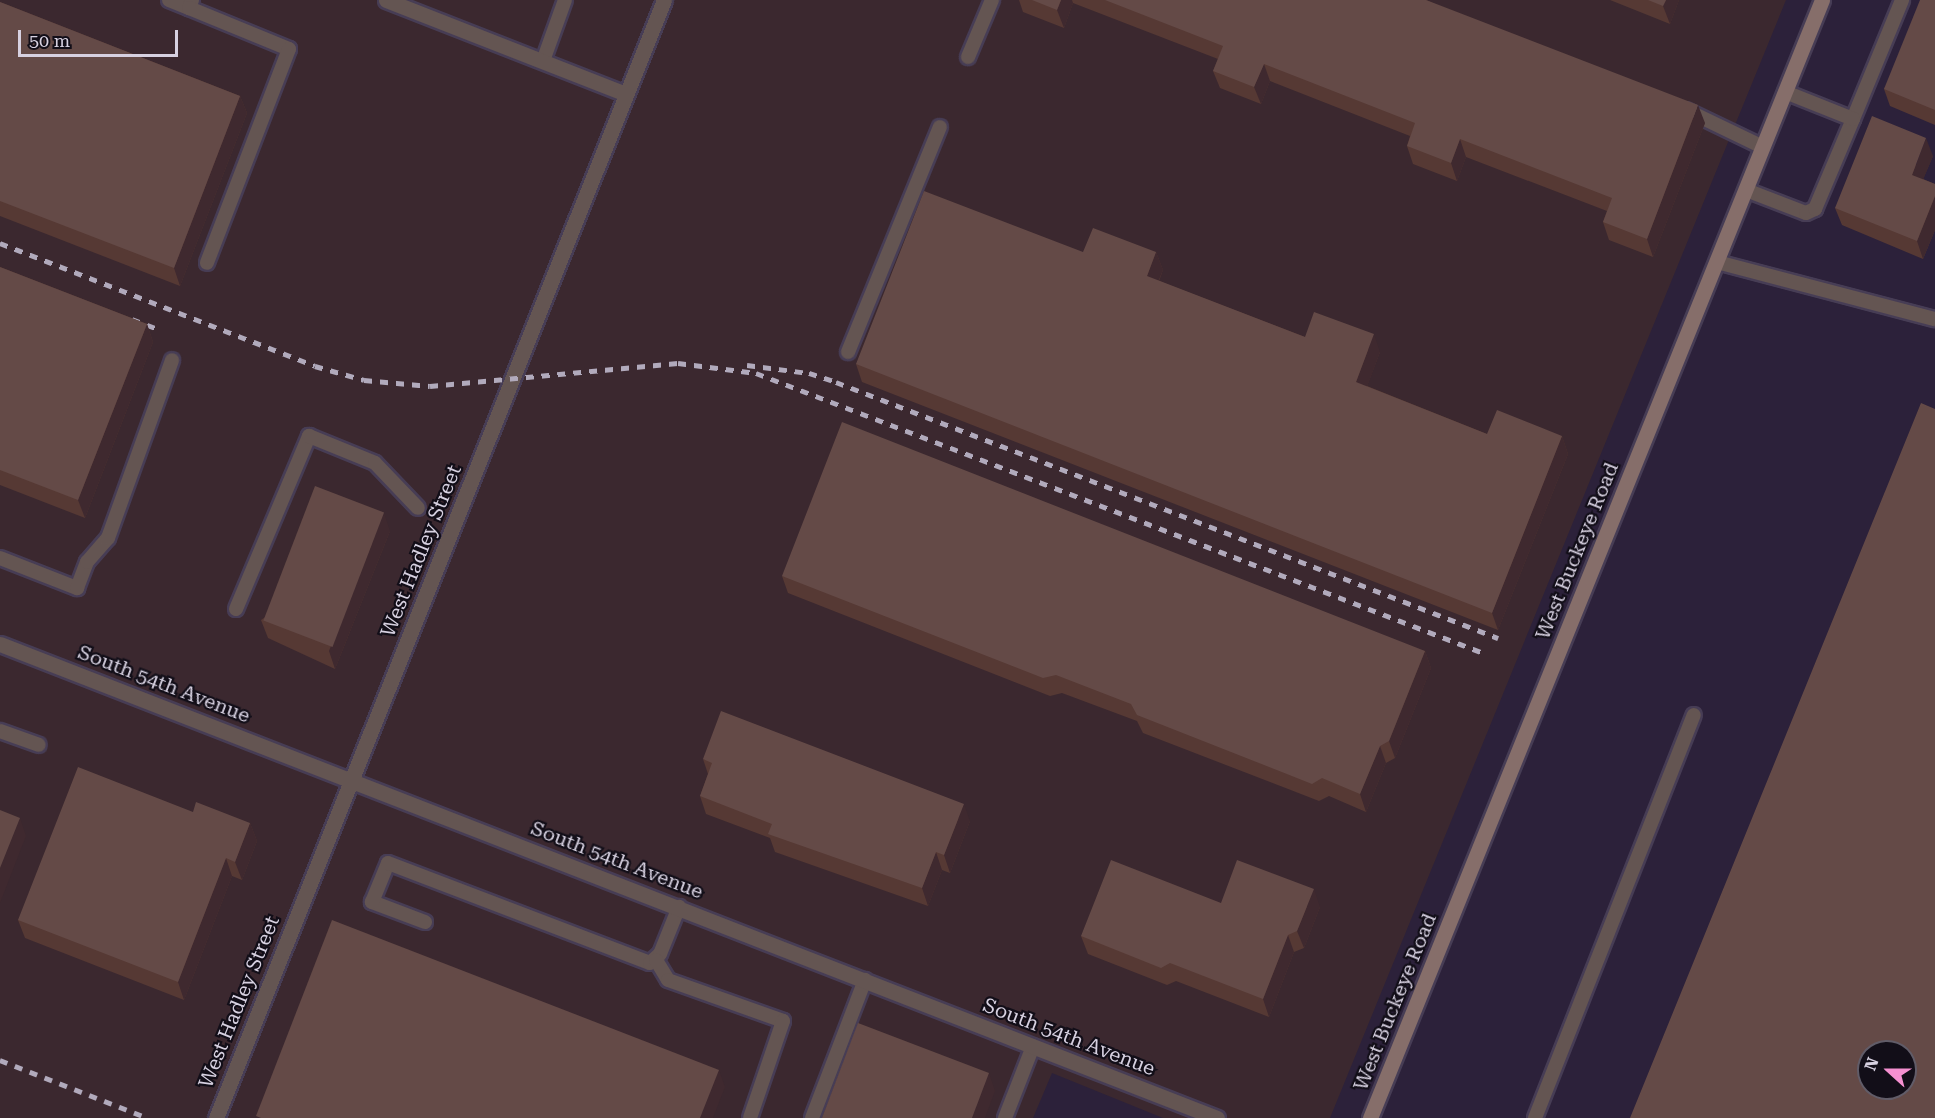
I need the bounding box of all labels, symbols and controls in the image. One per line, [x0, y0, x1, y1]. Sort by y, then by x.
scale bar [21, 18, 182, 56]
text: 50 m [29, 30, 70, 51]
street label: West Buckeye Road [1531, 459, 1623, 643]
street label: West Hadley Street [375, 461, 467, 641]
street label: South 54th Avenue [75, 640, 253, 728]
street label: South 54th Avenue [528, 816, 706, 904]
street label: West Buckeye Road [1349, 910, 1441, 1094]
street label: West Hadley Street [193, 912, 285, 1092]
street label: South 54th Avenue [980, 993, 1158, 1081]
north arrow [1857, 1040, 1917, 1100]
text: N [1861, 1055, 1883, 1073]

